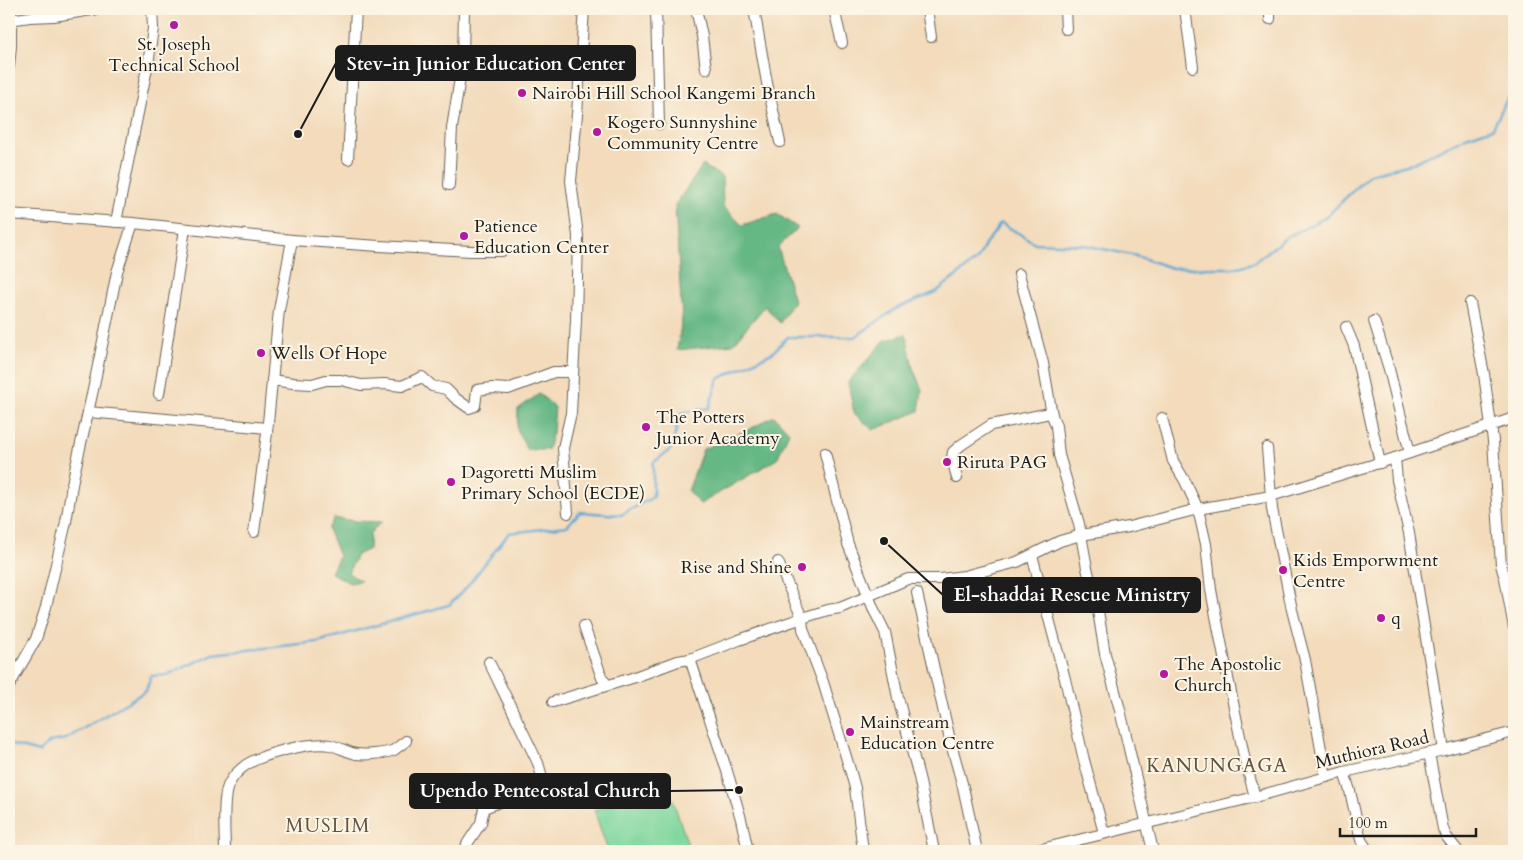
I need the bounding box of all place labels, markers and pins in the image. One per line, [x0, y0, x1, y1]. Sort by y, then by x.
marker: St. Joseph Technical School [168, 19, 180, 31]
place label: St. Joseph Technical School [108, 32, 240, 78]
callout: Stev-in Junior Education Center [336, 46, 635, 80]
place label: Nairobi Hill School Kangemi Branch [532, 81, 816, 106]
marker: Nairobi Hill School Kangemi Branch [516, 87, 528, 99]
place label: Kogero Sunnyshine Community Centre [607, 110, 759, 156]
marker: Kogero Sunnyshine Community Centre [591, 126, 603, 138]
place label: Patience Education Center [474, 214, 609, 260]
marker: Patience Education Center [458, 230, 470, 242]
place label: Wells Of Hope [270, 341, 387, 366]
marker: Wells Of Hope [255, 347, 267, 359]
place label: The Potters Junior Academy [653, 405, 780, 451]
marker: The Potters Junior Academy [640, 421, 652, 433]
place label: Riruta PAG [957, 450, 1047, 475]
marker: Riruta PAG [941, 456, 953, 468]
place label: Dagoretti Muslim Primary School (ECDE) [461, 460, 645, 506]
marker: Dagoretti Muslim Primary School (ECDE) [445, 476, 457, 488]
place label: Kids Emporwment Centre [1293, 548, 1438, 594]
place label: Rise and Shine [681, 555, 792, 580]
marker: Rise and Shine [796, 561, 808, 573]
marker: Kids Emporwment Centre [1277, 564, 1289, 576]
callout: El-shaddai Rescue Ministry [943, 578, 1200, 612]
place label: q [1391, 606, 1401, 631]
marker: q [1375, 612, 1387, 624]
place label: The Apostolic Church [1174, 652, 1282, 698]
marker: The Apostolic Church [1158, 668, 1170, 680]
place label: Mainstream Education Centre [860, 710, 995, 756]
marker: Mainstream Education Centre [844, 726, 856, 738]
callout: Upendo Pentecostal Church [410, 774, 670, 808]

